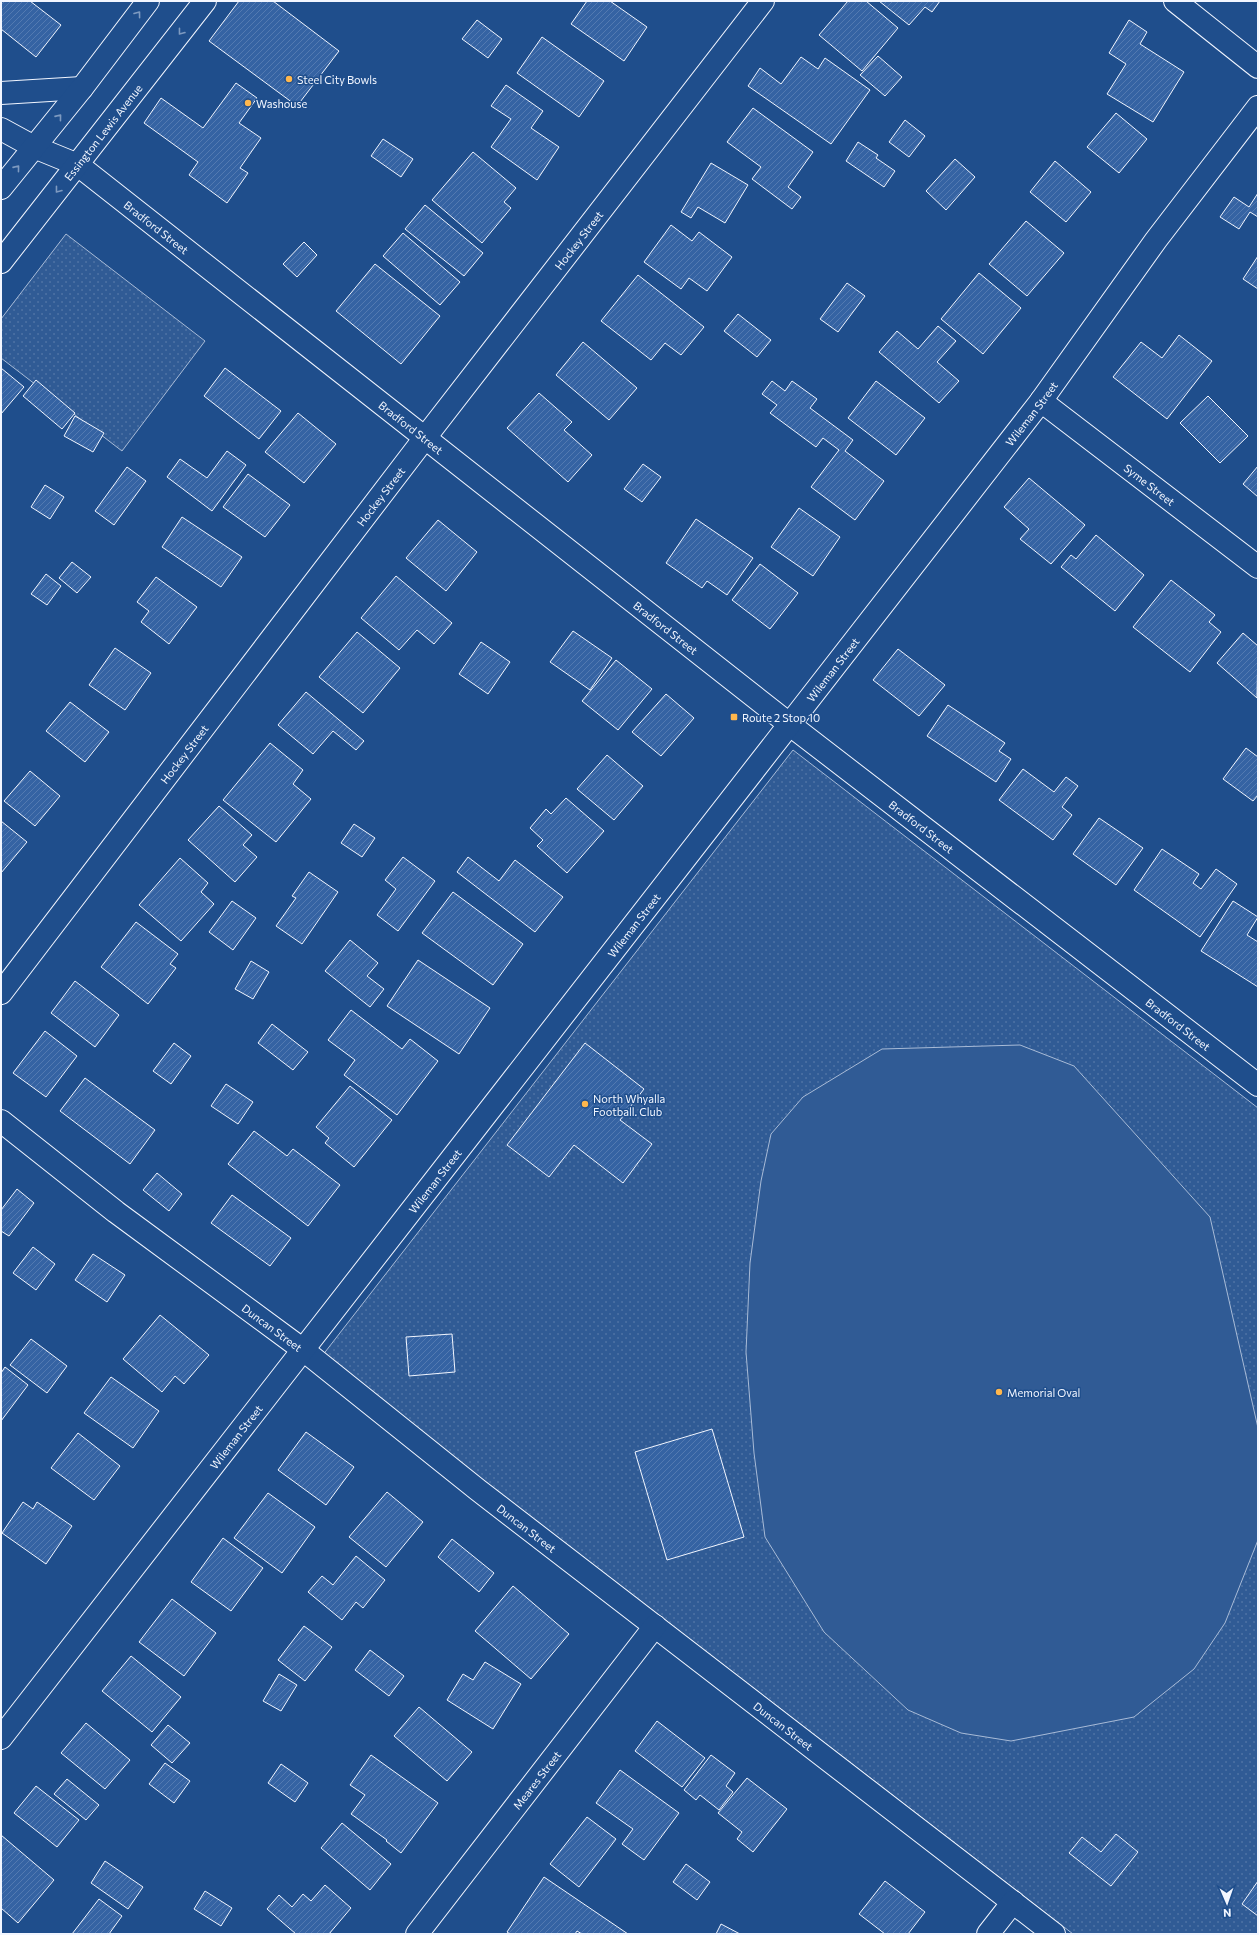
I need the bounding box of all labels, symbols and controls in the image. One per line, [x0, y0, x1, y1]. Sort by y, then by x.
one-way arrow [134, 12, 141, 19]
one-way arrow [178, 27, 185, 34]
place label: Steel City Bowls [297, 73, 377, 86]
marker: Steel City Bowls [284, 74, 294, 84]
street label: Essington Lewis Avenue [61, 81, 144, 183]
place label: Washouse [256, 97, 307, 110]
marker: Washouse [243, 98, 253, 108]
one-way arrow [54, 115, 61, 122]
one-way arrow [13, 165, 20, 172]
one-way arrow [56, 185, 63, 192]
street label: Bradford Street [122, 198, 192, 256]
street label: Hockey Street [551, 207, 605, 272]
street label: Wileman Street [1002, 378, 1060, 448]
street label: Bradford Street [377, 398, 446, 457]
street label: Syme Street [1122, 461, 1178, 508]
street label: Hockey Street [354, 464, 407, 528]
street label: Bradford Street [631, 598, 701, 657]
street label: Wileman Street [803, 634, 862, 704]
place label: Route 2 Stop 10 [742, 711, 820, 724]
marker: Route 2 Stop 10 [729, 712, 739, 722]
street label: Hockey Street [157, 721, 211, 786]
street label: Bradford Street [887, 797, 957, 855]
street label: Wileman Street [604, 890, 663, 960]
street label: Bradford Street [1144, 995, 1214, 1053]
place label: North Whyalla Football. Club [593, 1092, 665, 1118]
marker: North Whyalla Football. Club [580, 1099, 590, 1109]
street label: Wileman Street [406, 1146, 464, 1215]
street label: Duncan Street [240, 1301, 305, 1354]
place label: Memorial Oval [1007, 1386, 1080, 1399]
marker: Memorial Oval [994, 1387, 1004, 1397]
street label: Wileman Street [207, 1401, 265, 1471]
street label: Duncan Street [495, 1501, 560, 1555]
street label: Duncan Street [751, 1699, 816, 1753]
street label: Meares Street [510, 1747, 563, 1812]
north arrow [1207, 1883, 1247, 1923]
text: N [1223, 1907, 1232, 1920]

